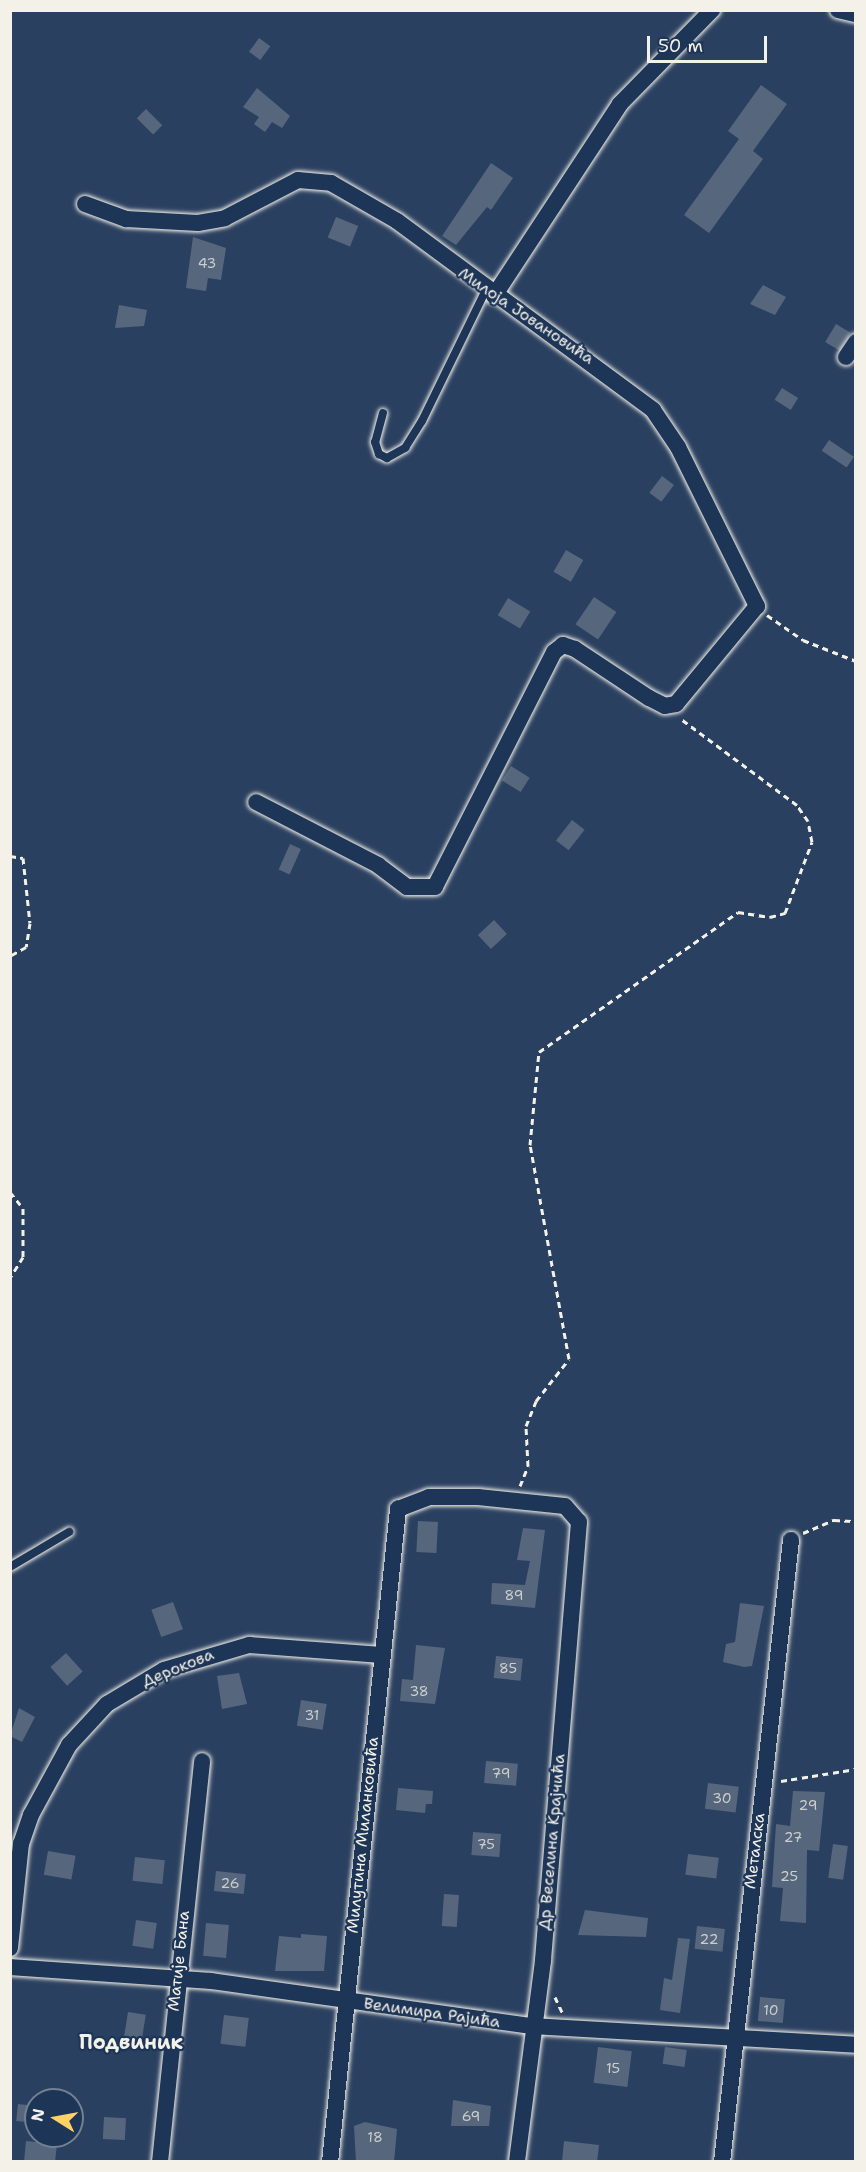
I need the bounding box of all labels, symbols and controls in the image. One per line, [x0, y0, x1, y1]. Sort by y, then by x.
scale bar [650, 24, 770, 62]
text: 50 m [658, 34, 703, 58]
house number: 43 [198, 255, 216, 271]
street label: Милоја Јовановића [455, 263, 597, 369]
house number: 89 [505, 1587, 523, 1603]
street label: Дерокова [139, 1645, 217, 1691]
house number: 85 [499, 1660, 517, 1676]
house number: 38 [409, 1683, 429, 1699]
house number: 31 [305, 1707, 319, 1723]
street label: Милутина Миланковића [343, 1736, 383, 1934]
street label: Др Веселина Крајчића [535, 1753, 569, 1931]
house number: 79 [491, 1765, 511, 1781]
house number: 30 [712, 1790, 732, 1806]
house number: 29 [799, 1797, 817, 1813]
street label: Металска [741, 1812, 769, 1890]
house number: 27 [784, 1829, 802, 1845]
house number: 75 [477, 1836, 495, 1852]
house number: 25 [780, 1868, 798, 1884]
house number: 26 [221, 1875, 239, 1891]
street label: Матије Бана [164, 1910, 194, 2012]
house number: 22 [700, 1931, 718, 1947]
street label: Велимира Рајића [363, 1994, 501, 2032]
house number: 10 [763, 2002, 779, 2018]
district label: Подвиник [79, 2030, 183, 2054]
house number: 15 [606, 2060, 620, 2076]
north arrow [24, 2088, 84, 2148]
text: N [26, 2107, 49, 2123]
house number: 69 [462, 2108, 480, 2124]
house number: 18 [367, 2129, 383, 2145]

